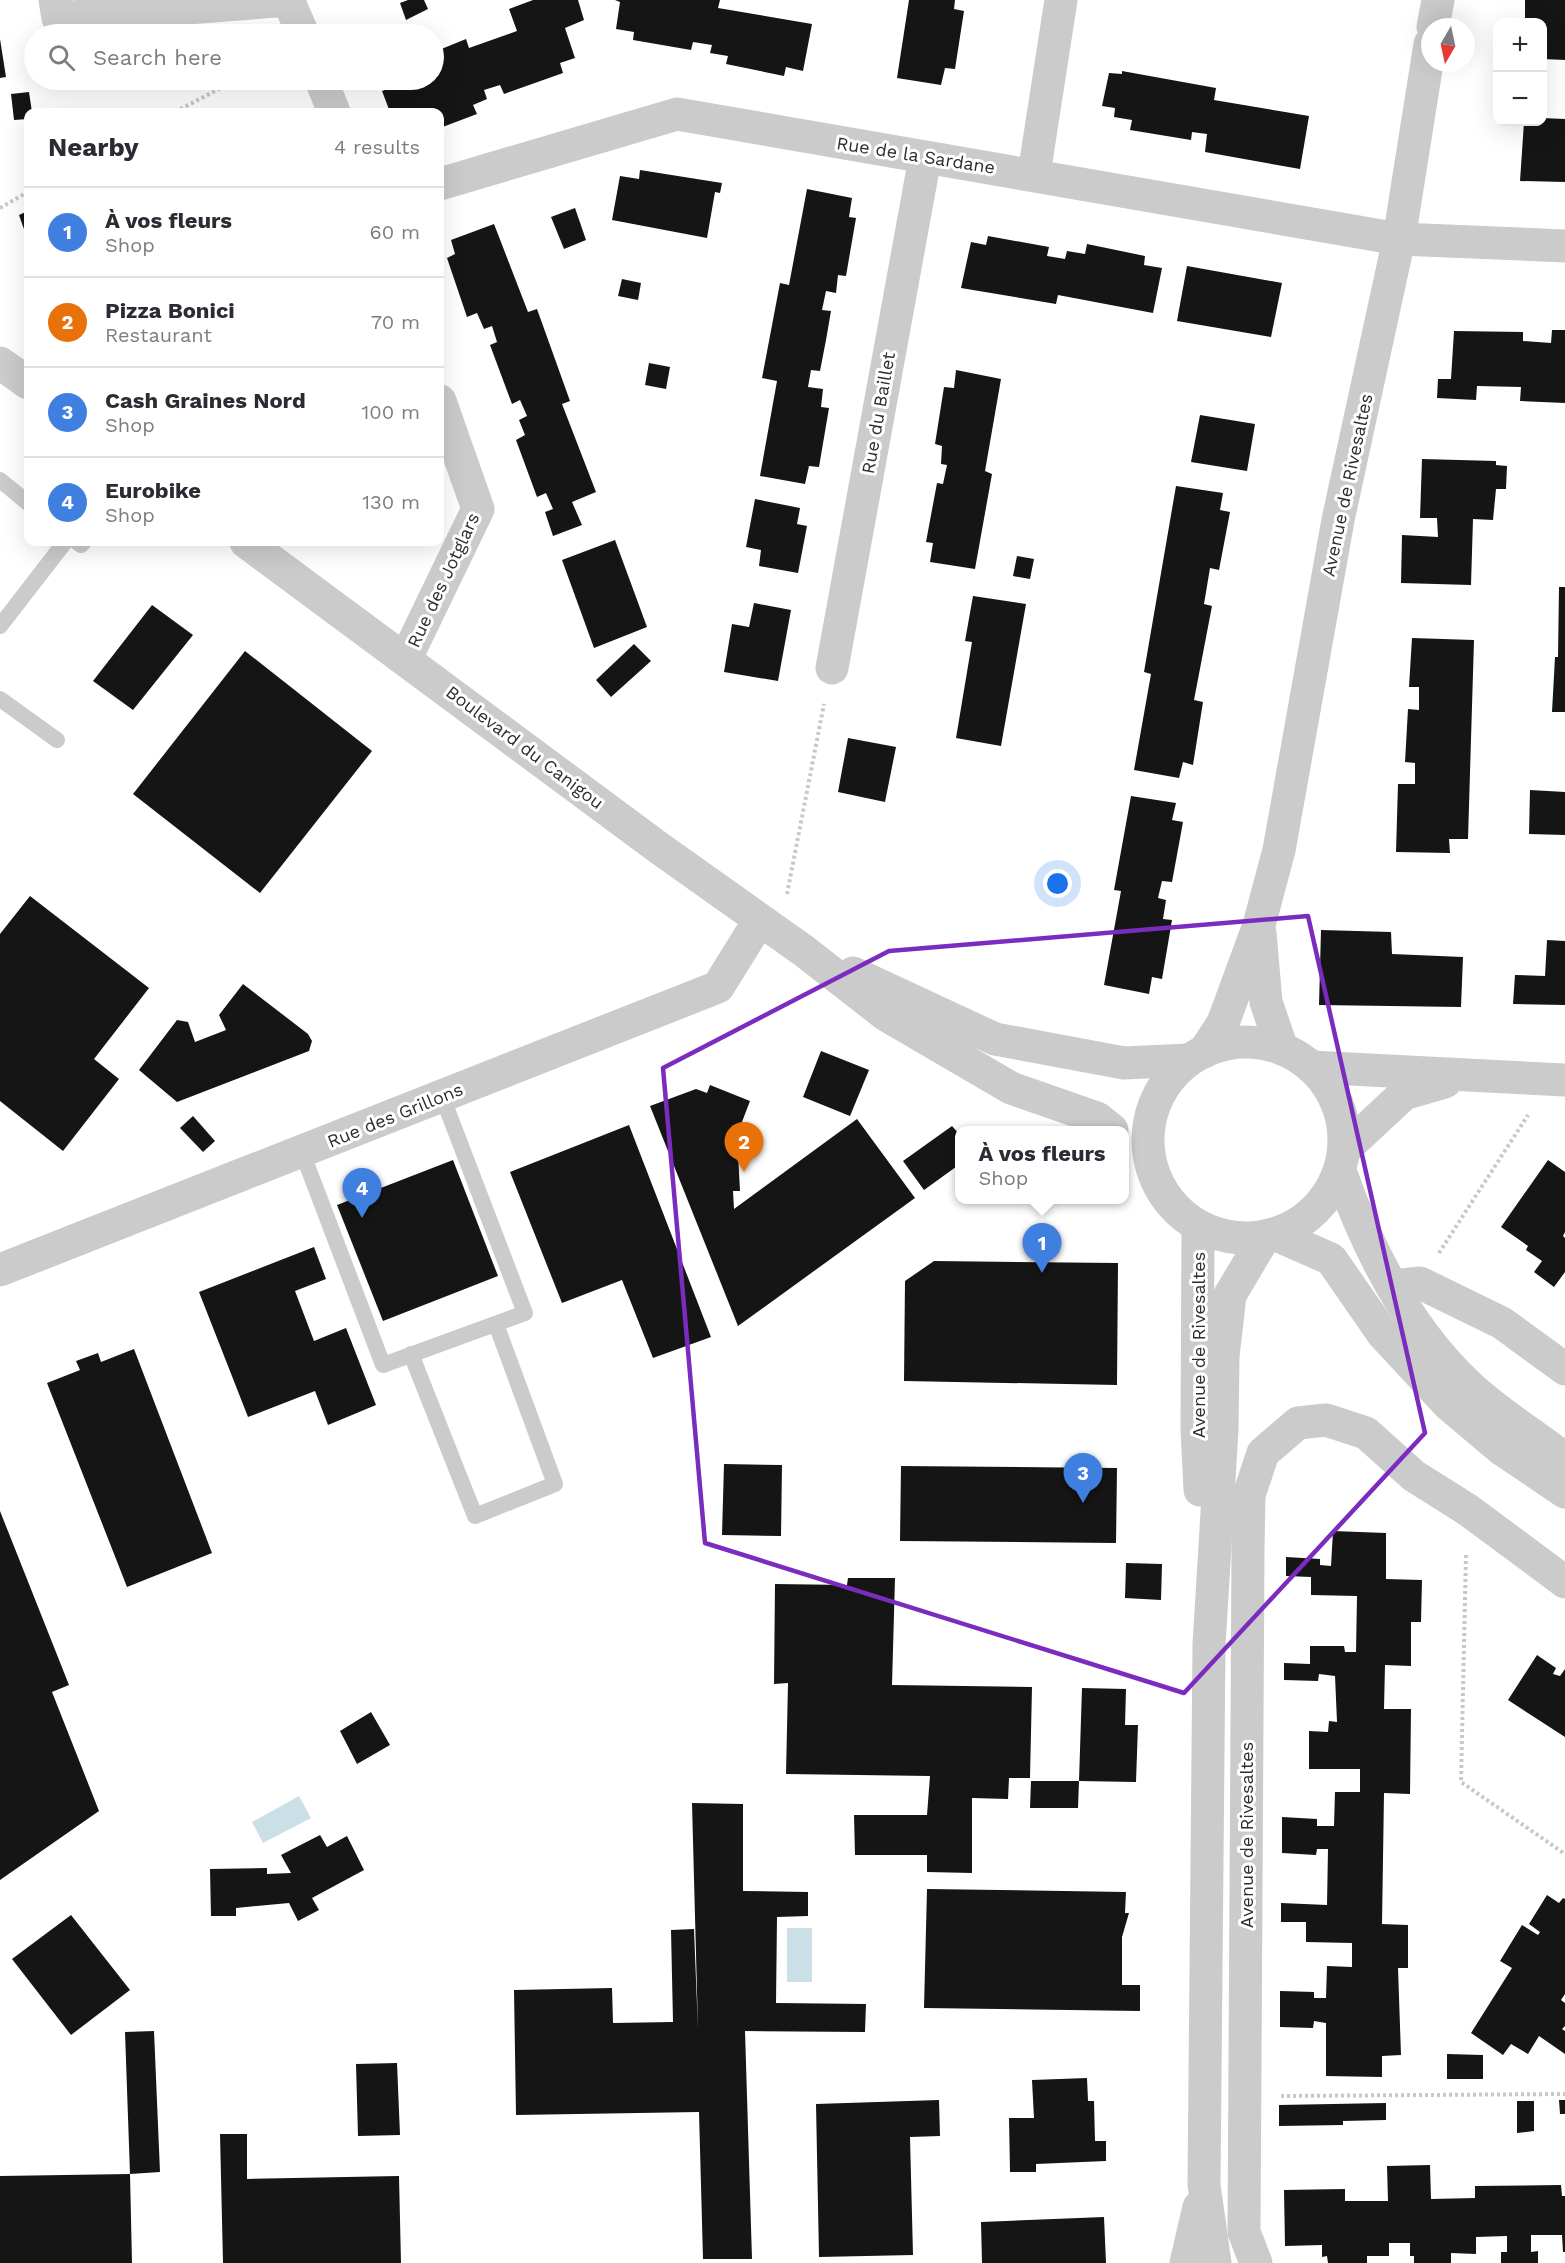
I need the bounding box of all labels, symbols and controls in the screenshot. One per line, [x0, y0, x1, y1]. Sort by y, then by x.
north arrow [1421, 18, 1475, 72]
map controls [1493, 18, 1547, 126]
button: + [1493, 18, 1547, 72]
search box [24, 24, 444, 90]
icon: search [45, 41, 78, 74]
text: Search here [93, 45, 222, 70]
button: − [1493, 72, 1547, 126]
text: Nearby [48, 132, 139, 162]
street label: Rue de la Sardane [835, 132, 997, 178]
text: 4 results [334, 135, 420, 159]
text: À vos fleurs [105, 208, 232, 233]
text: 1 [63, 220, 72, 244]
text: 60 m [370, 220, 420, 244]
text: Shop [105, 233, 155, 257]
text: Pizza Bonici [105, 298, 235, 323]
text: 2 [62, 310, 73, 334]
text: 70 m [371, 310, 420, 334]
text: Restaurant [105, 323, 212, 347]
street label: Rue du Baillet [857, 350, 899, 476]
text: Cash Graines Nord [105, 388, 306, 413]
street label: Avenue de Rivesaltes [1317, 392, 1377, 578]
text: 3 [62, 400, 73, 424]
text: 100 m [361, 400, 420, 424]
text: Shop [105, 413, 155, 437]
text: Eurobike [105, 478, 201, 503]
text: 4 [61, 490, 74, 514]
text: 130 m [362, 490, 420, 514]
text: Shop [105, 503, 155, 527]
street label: Rue des Jotglars [403, 509, 483, 651]
street label: Boulevard du Canigou [442, 681, 608, 813]
your location [1043, 869, 1072, 898]
street label: Rue des Grillons [324, 1078, 466, 1152]
pin: 2 [724, 1122, 764, 1172]
popup [955, 1126, 1129, 1204]
text: À vos fleurs [978, 1141, 1106, 1166]
text: Shop [978, 1166, 1028, 1190]
pin: 4 [342, 1168, 382, 1218]
pin: 1 [1022, 1224, 1062, 1273]
street label: Avenue de Rivesaltes [1188, 1252, 1209, 1438]
pin: 3 [1064, 1454, 1102, 1503]
street label: Avenue de Rivesaltes [1236, 1742, 1257, 1928]

